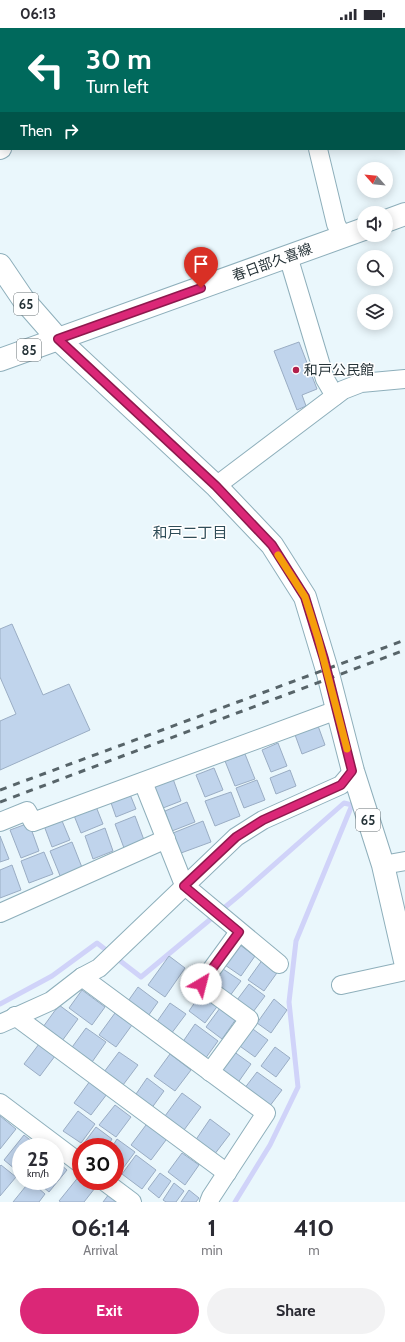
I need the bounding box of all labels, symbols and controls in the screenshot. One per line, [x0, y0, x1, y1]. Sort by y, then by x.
text: 06:13 [20, 5, 56, 23]
text: 30 m [86, 42, 152, 76]
icon: left [20, 44, 72, 96]
text: Turn left [86, 76, 149, 98]
icon: right [60, 120, 82, 142]
text: Then [20, 122, 52, 140]
north arrow [357, 162, 393, 198]
map controls [357, 162, 393, 330]
button: sound [357, 206, 393, 242]
street label: 春日部久喜線 [229, 239, 315, 285]
pin [184, 247, 218, 288]
button: search [357, 250, 393, 286]
icon: arrive [190, 253, 212, 275]
road number: 65 [14, 293, 38, 315]
button: layers [357, 294, 393, 330]
road number: 85 [17, 339, 41, 361]
place label: 和戸公民館 [304, 361, 374, 379]
marker: 和戸公民館 [291, 365, 301, 375]
district label: 和戸二丁目 [152, 524, 228, 542]
road number: 65 [356, 809, 380, 831]
position arrow [180, 963, 222, 1005]
speed limit sign: 30 [72, 1138, 124, 1190]
text: 25 [27, 1147, 49, 1171]
text: km/h [27, 1167, 49, 1180]
text: 06:14 [71, 1213, 130, 1242]
text: 1 [208, 1213, 216, 1242]
text: 410 [294, 1213, 334, 1242]
text: Arrival [83, 1242, 118, 1258]
text: min [201, 1242, 223, 1258]
text: m [308, 1242, 320, 1258]
button: Exit [20, 1288, 199, 1334]
button: Share [207, 1288, 385, 1334]

